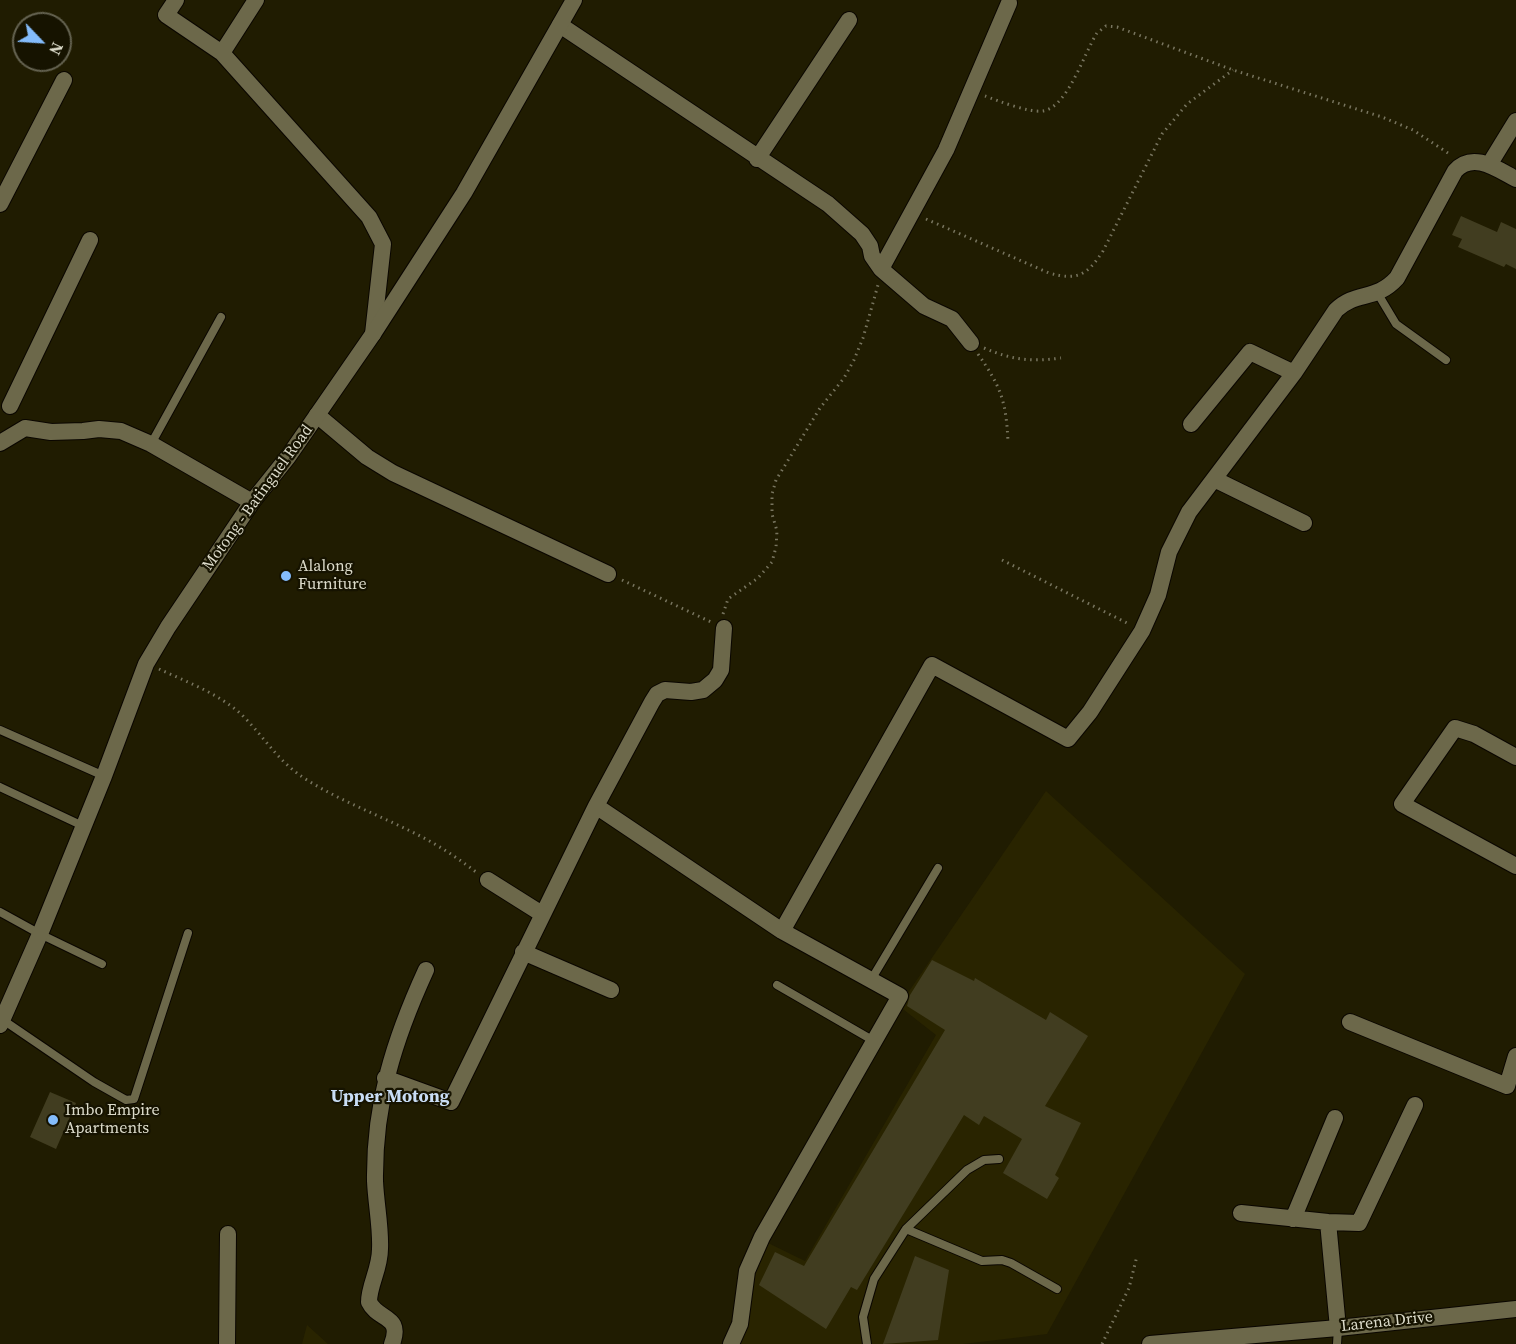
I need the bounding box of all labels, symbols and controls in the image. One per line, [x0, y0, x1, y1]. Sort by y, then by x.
north arrow [12, 12, 72, 72]
text: N [44, 39, 69, 59]
street label: Motong - Batinguel Road [199, 421, 317, 575]
place label: Alalong Furniture [298, 557, 367, 595]
marker: Alalong Furniture [279, 569, 293, 583]
district label: Upper Motong [330, 1086, 450, 1108]
place label: Imbo Empire Apartments [65, 1101, 160, 1139]
marker: Imbo Empire Apartments [46, 1113, 60, 1127]
street label: Larena Drive [1340, 1308, 1434, 1336]

